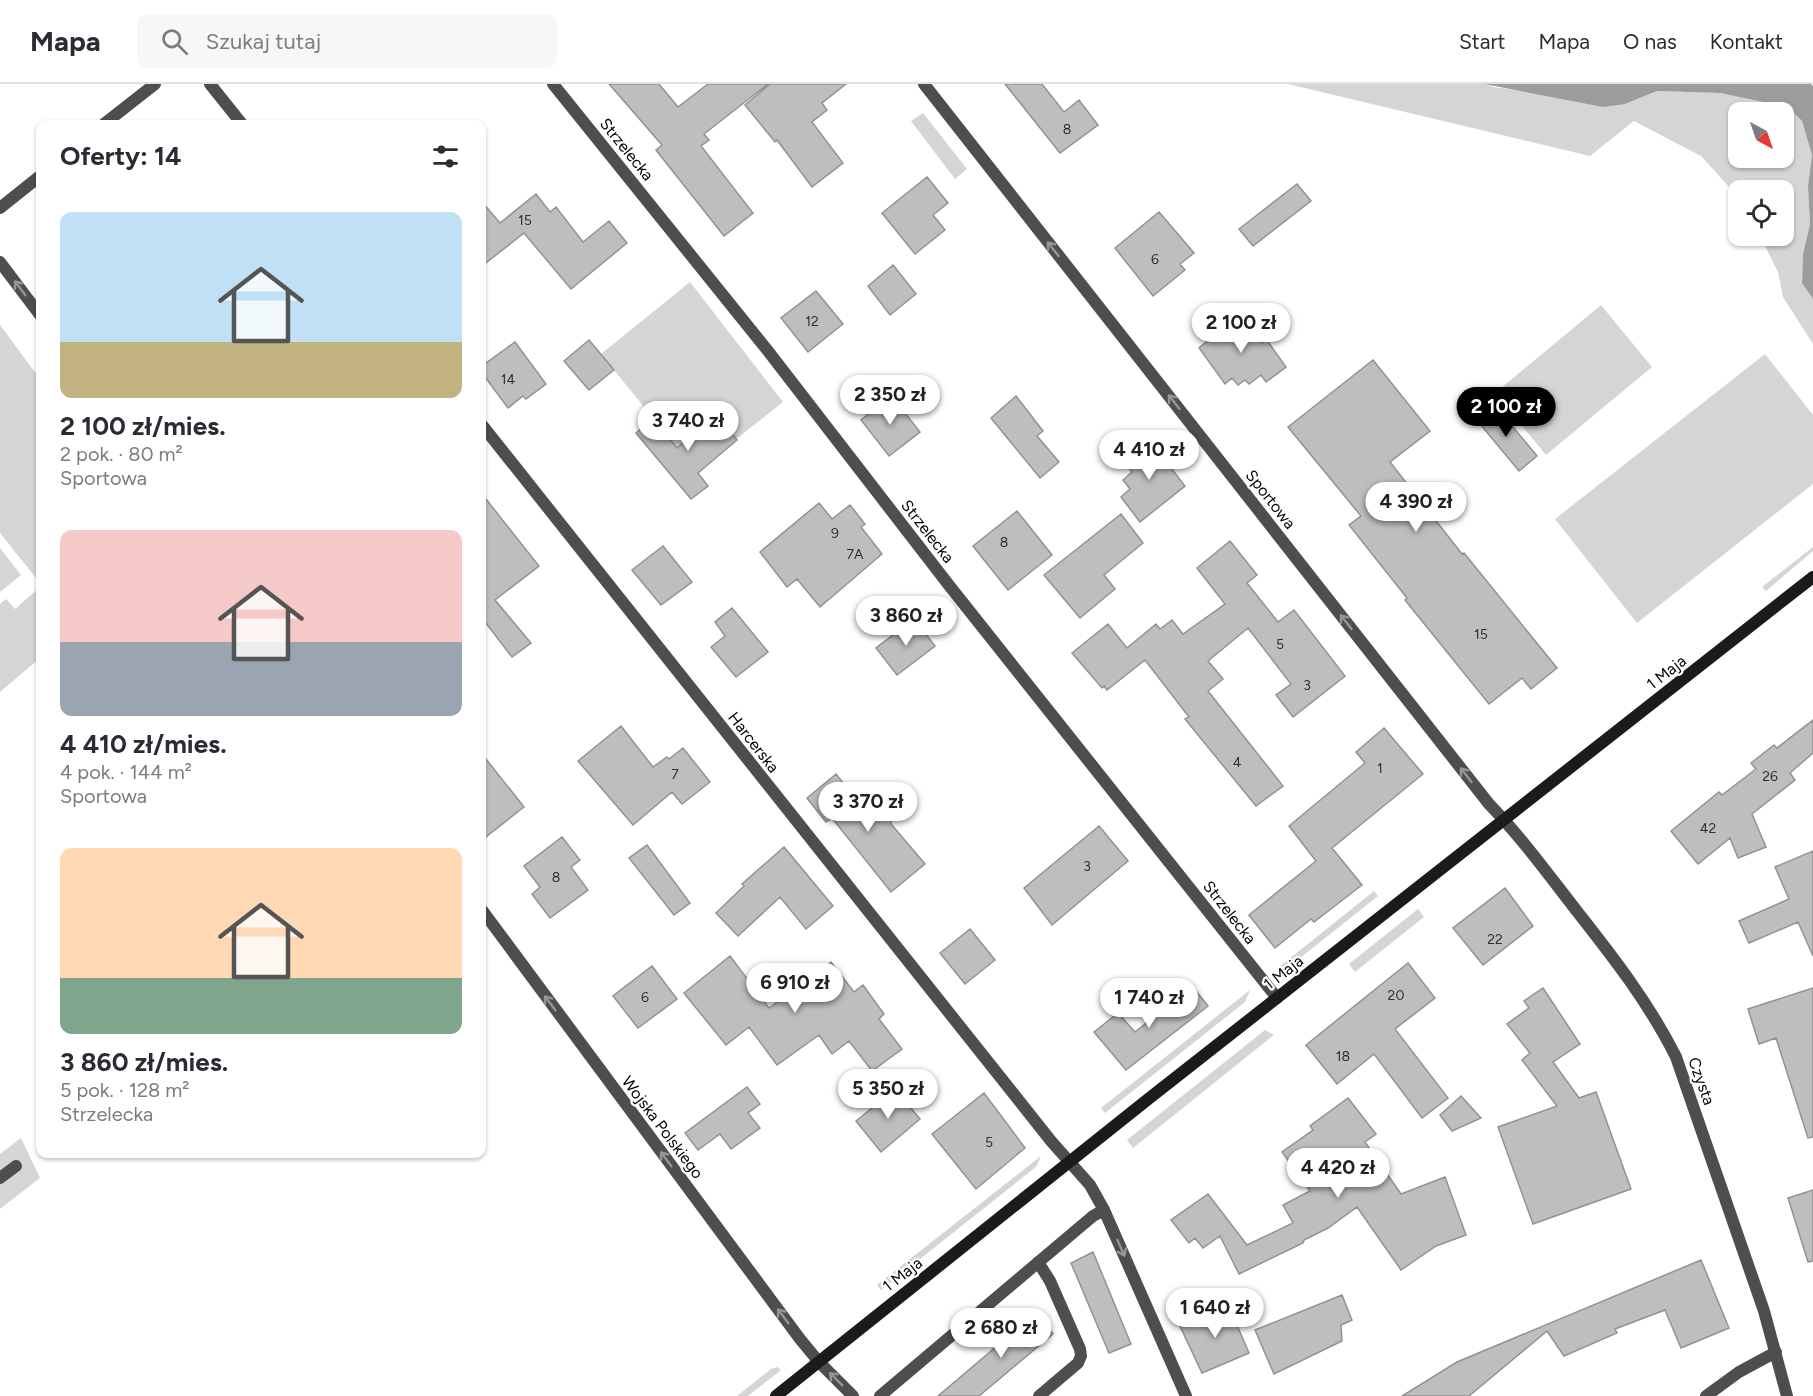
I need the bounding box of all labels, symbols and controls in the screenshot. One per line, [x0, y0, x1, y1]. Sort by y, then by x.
search box [137, 14, 557, 68]
text: Mapa [30, 24, 101, 58]
icon: search [158, 25, 191, 58]
text: Szukaj tutaj [206, 28, 321, 55]
text: Start [1459, 29, 1505, 54]
text: Mapa [1538, 29, 1590, 54]
text: O nas [1623, 29, 1677, 54]
text: Kontakt [1710, 29, 1783, 54]
north arrow [1728, 102, 1794, 168]
map controls [1728, 102, 1794, 246]
street label: Strzelecka [596, 114, 657, 184]
house number: 8 [1063, 121, 1071, 138]
text: Oferty: 14 [60, 140, 182, 172]
icon: filters [429, 140, 462, 173]
button: locate [1728, 180, 1794, 246]
house number: 15 [518, 212, 532, 229]
one-way arrow [1047, 241, 1060, 257]
icon: home [207, 251, 315, 359]
house number: 6 [1151, 251, 1159, 268]
one-way arrow [14, 281, 27, 297]
pin: 2 100 zł [1179, 303, 1303, 354]
text: 2 100 zł [1206, 310, 1276, 334]
house number: 12 [805, 313, 819, 330]
house number: 14 [501, 371, 516, 388]
pin: 2 350 zł [828, 375, 952, 426]
text: 2 350 zł [854, 382, 926, 406]
pin: 2 100 zł [1444, 387, 1568, 438]
one-way arrow [1167, 394, 1180, 410]
text: 2 100 zł [1471, 394, 1541, 418]
pin: 3 740 zł [626, 401, 750, 452]
text: 3 740 zł [652, 408, 724, 432]
text: 2 100 zł/mies. [60, 410, 226, 442]
pin: 4 410 zł [1087, 430, 1211, 481]
text: 4 410 zł [1113, 437, 1185, 461]
text: 2 pok. · 80 m² [60, 442, 183, 466]
text: Sportowa [60, 466, 147, 490]
street label: Sportowa [1242, 466, 1300, 533]
pin: 4 390 zł [1354, 482, 1478, 533]
text: 4 390 zł [1379, 489, 1453, 513]
street label: Strzelecka [897, 496, 958, 567]
house number: 9 [831, 525, 839, 542]
house number: 8 [1000, 534, 1008, 551]
house number: 7A [847, 546, 864, 563]
icon: home [207, 569, 315, 677]
pin: 3 860 zł [844, 596, 968, 647]
text: 3 860 zł [870, 603, 942, 627]
one-way arrow [1339, 614, 1352, 630]
house number: 15 [1474, 626, 1488, 643]
house number: 5 [1276, 636, 1284, 653]
street label: 1 Maja [1643, 651, 1690, 694]
house number: 3 [1303, 677, 1311, 694]
street label: Harcerska [724, 708, 783, 776]
text: 4 410 zł/mies. [60, 728, 227, 760]
house number: 4 [1233, 754, 1242, 771]
text: 4 pok. · 144 m² [60, 760, 192, 784]
house number: 1 [1377, 760, 1383, 777]
house number: 7 [671, 766, 679, 783]
one-way arrow [1460, 767, 1473, 783]
house number: 26 [1762, 768, 1778, 785]
pin: 3 370 zł [806, 782, 930, 833]
text: Sportowa [60, 784, 147, 808]
text: 3 370 zł [832, 789, 904, 813]
house number: 42 [1700, 820, 1716, 837]
house number: 3 [1083, 858, 1091, 875]
house number: 8 [552, 869, 560, 886]
street label: Strzelecka [1199, 877, 1260, 948]
icon: home [207, 887, 315, 995]
house number: 22 [1487, 931, 1503, 948]
street label: 1 Maja [1260, 951, 1307, 994]
pin: 6 910 zł [733, 963, 857, 1014]
text: 6 910 zł [760, 970, 830, 994]
pin: 1 740 zł [1087, 978, 1211, 1029]
text: 1 740 zł [1114, 985, 1184, 1009]
house number: 20 [1388, 987, 1404, 1004]
house number: 6 [641, 989, 649, 1006]
one-way arrow [544, 995, 556, 1011]
text: 3 860 zł/mies. [60, 1046, 228, 1078]
house number: 18 [1336, 1048, 1350, 1065]
street label: Czysta [1684, 1055, 1719, 1108]
pin: 5 350 zł [826, 1069, 950, 1120]
street label: Wojska Polskiego [618, 1072, 707, 1182]
text: 5 350 zł [852, 1076, 924, 1100]
text: 5 pok. · 128 m² [60, 1078, 190, 1102]
text: Strzelecka [60, 1102, 153, 1126]
house number: 5 [985, 1134, 993, 1151]
pin: 4 420 zł [1276, 1148, 1400, 1199]
one-way arrow [660, 1152, 673, 1168]
text: 4 420 zł [1301, 1155, 1375, 1179]
one-way arrow [1116, 1239, 1127, 1257]
street label: 1 Maja [879, 1253, 926, 1296]
pin: 1 640 zł [1153, 1288, 1277, 1339]
text: 1 640 zł [1180, 1295, 1250, 1319]
one-way arrow [777, 1308, 789, 1324]
pin: 2 680 zł [939, 1308, 1063, 1359]
text: 2 680 zł [964, 1315, 1038, 1339]
one-way arrow [828, 1372, 843, 1386]

